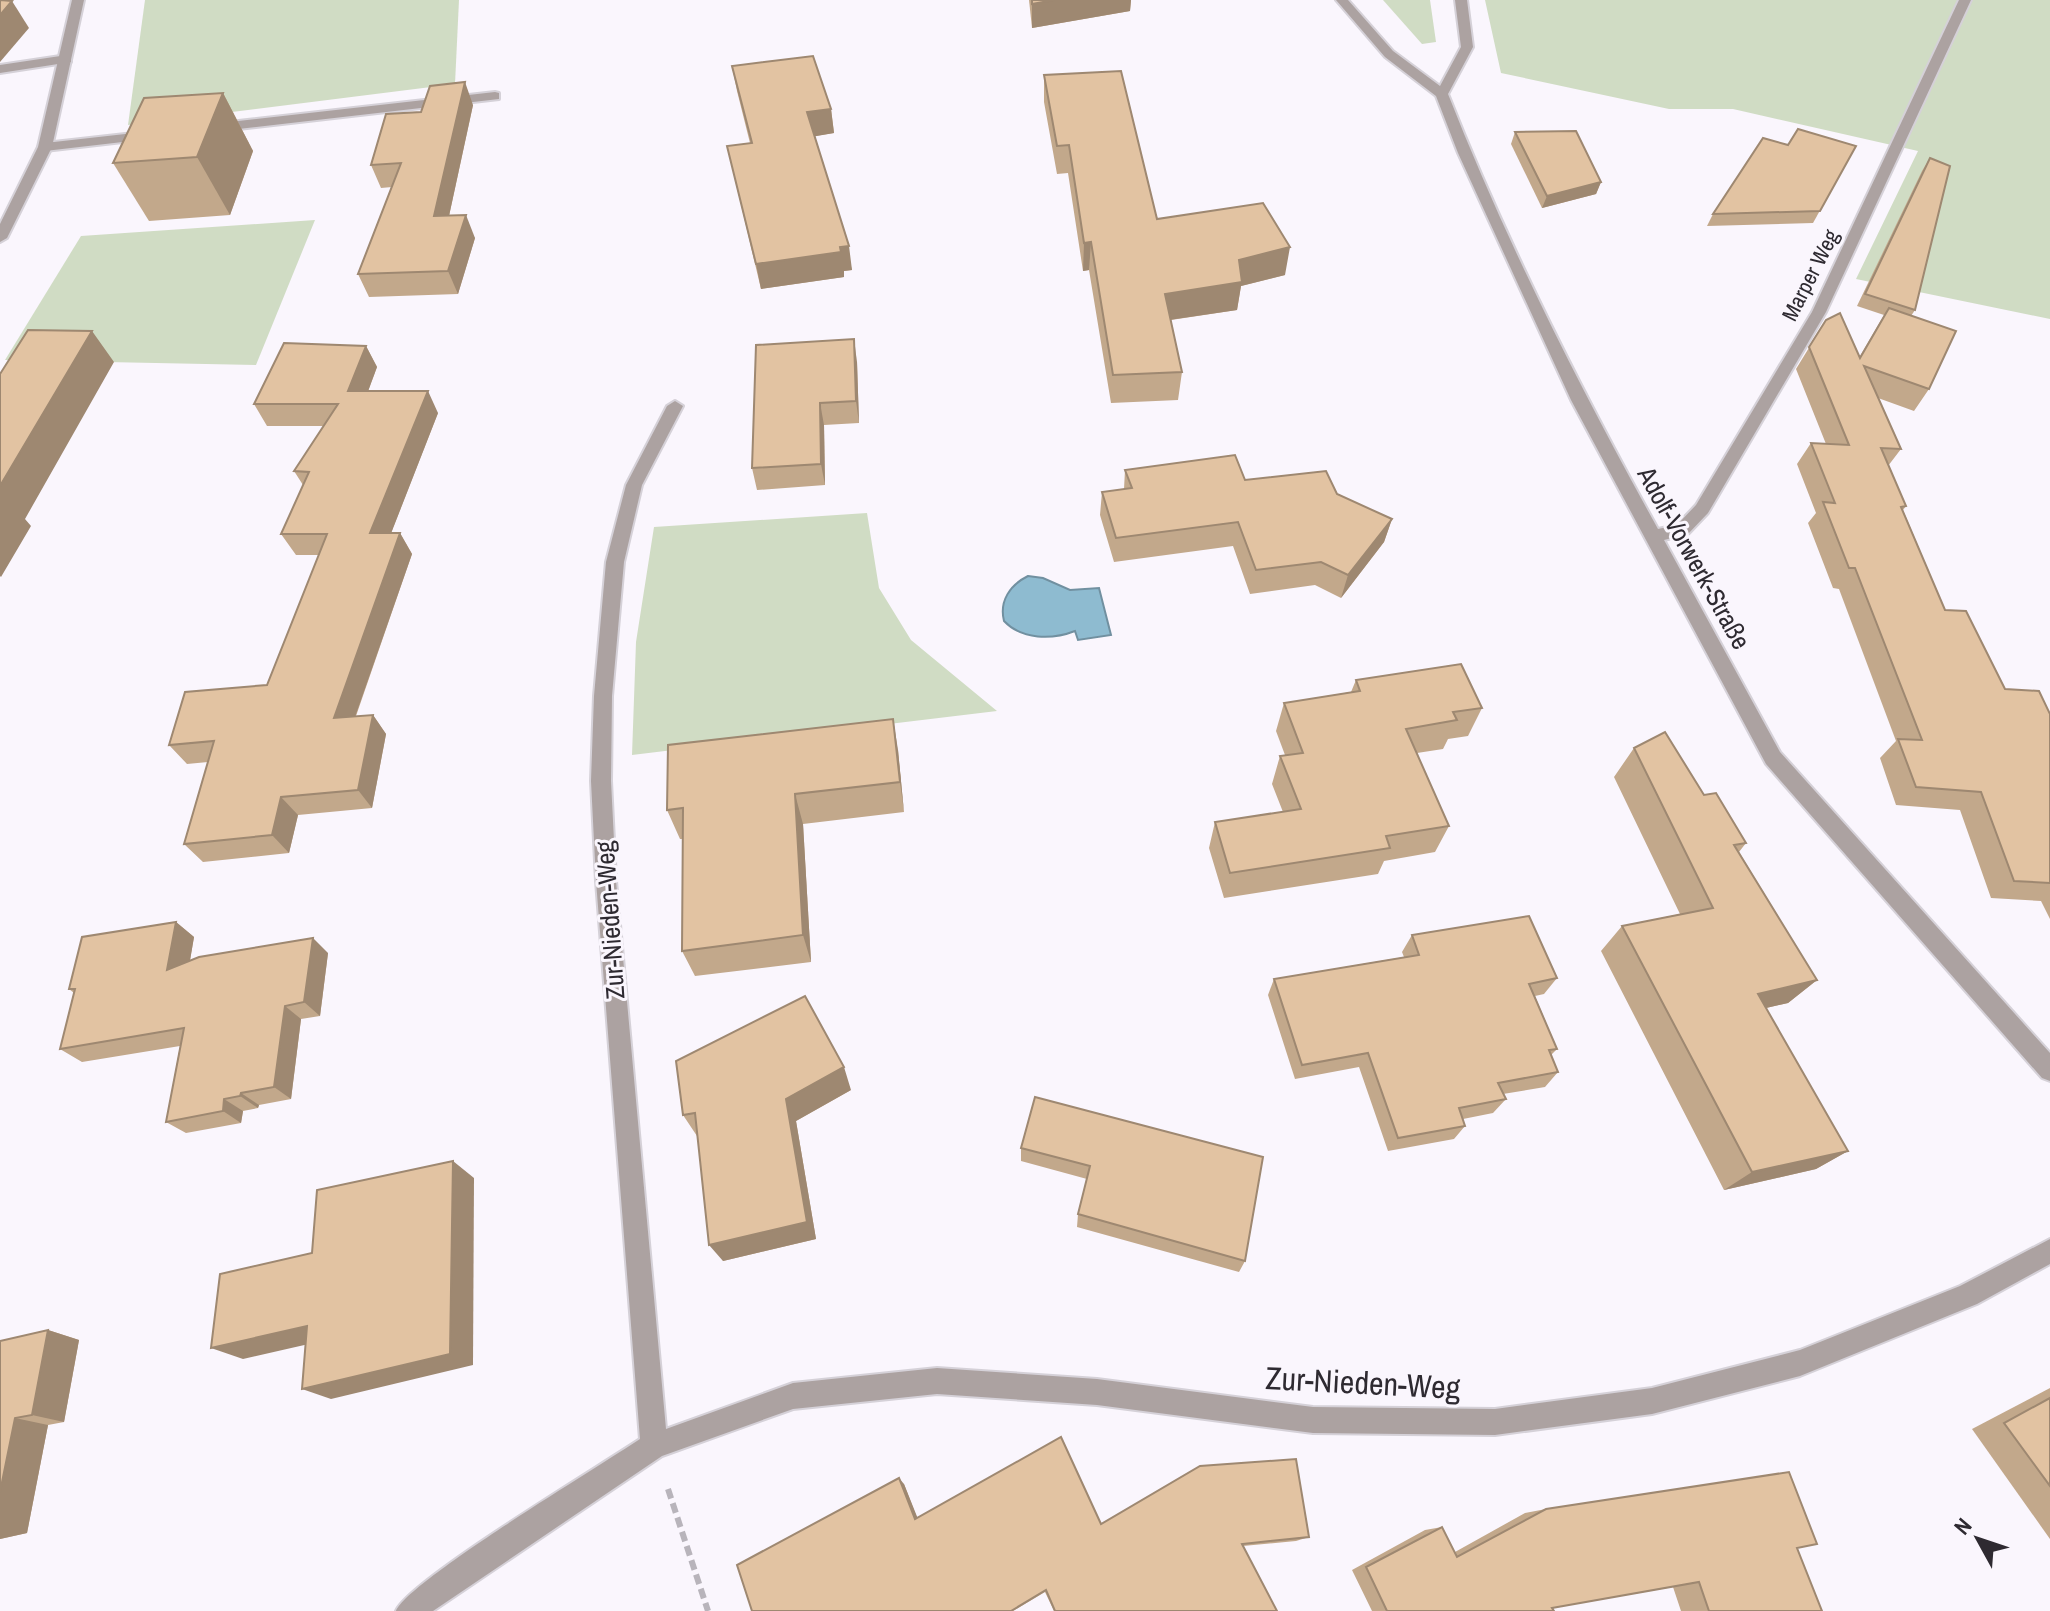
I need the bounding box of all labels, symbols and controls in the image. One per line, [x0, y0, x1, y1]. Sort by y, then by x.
street label: Marper Weg [1774, 224, 1846, 326]
street label: Adolf-Vorwerk-Straße [1629, 459, 1759, 655]
street label: Zur-Nieden-Weg [587, 840, 632, 1000]
street label: Zur-Nieden-Weg [1265, 1356, 1462, 1409]
north arrow [1938, 1499, 2018, 1579]
text: N [1947, 1512, 1978, 1541]

